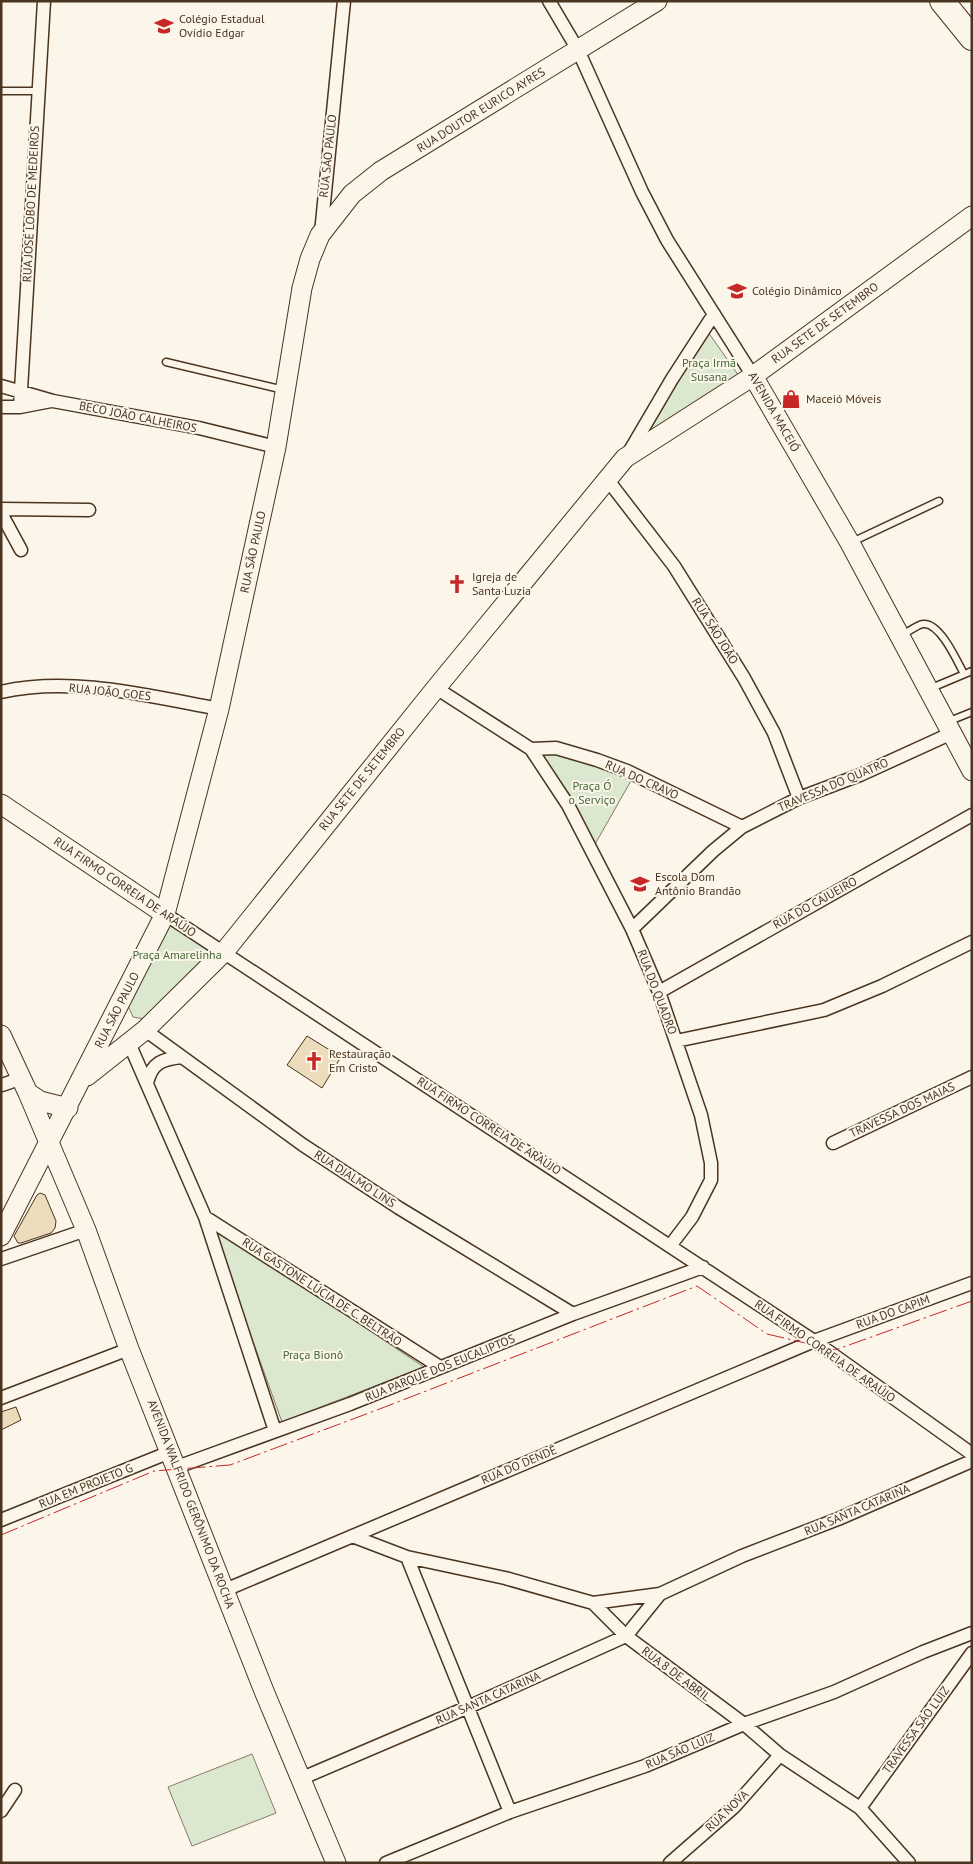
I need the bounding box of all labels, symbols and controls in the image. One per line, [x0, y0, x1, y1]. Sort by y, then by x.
place label: Colégio Estadual Ovídio Edgar [179, 11, 265, 40]
school or university icon: Colégio Estadual Ovídio Edgar [153, 15, 175, 37]
street label: RUA DOUTOR EURICO AYRES [414, 64, 548, 155]
street label: RUA SÃO PAULO [316, 114, 339, 198]
street label: RUA JOSÉ LOBO DE MEDEIROS [19, 125, 42, 283]
street label: RUA SETE DE SETEMBRO [768, 279, 881, 366]
school or university icon: Colégio Dinâmico [726, 280, 748, 302]
place label: Colégio Dinâmico [752, 283, 842, 298]
park label: Praça Irmã Susana [682, 355, 736, 384]
street label: AVENIDA MACEIÓ [745, 369, 803, 454]
shop icon: Maceió Móveis [780, 388, 802, 410]
place label: Maceió Móveis [806, 391, 881, 406]
street label: BECO JOÃO CALHEIROS [78, 398, 198, 435]
street label: RUA SÃO PAULO [236, 509, 269, 594]
place label: Igreja de Santa Luzia [472, 569, 531, 598]
church icon: Igreja de Santa Luzia [446, 573, 468, 595]
street label: RUA SÃO JOÃO [689, 595, 742, 667]
street label: RUA JOÃO GOES [68, 680, 152, 703]
street label: RUA SETE DE SETEMBRO [315, 724, 408, 833]
street label: TRAVESSA DO QUATRO [775, 754, 890, 815]
street label: RUA DO CRAVO [603, 757, 681, 802]
park label: Praça Ó o Serviço [569, 778, 615, 807]
street label: RUA FIRMO CORREIA DE ARAÚJO [51, 833, 199, 940]
place label: Escola Dom Antônio Brandão [655, 869, 741, 898]
school or university icon: Escola Dom Antônio Brandão [629, 873, 651, 895]
street label: RUA DO CAJUEIRO [770, 873, 859, 932]
park label: Praça Amarelinha [132, 947, 222, 962]
street label: RUA DO QUADRO [634, 947, 681, 1036]
street label: RUA SÃO PAULO [91, 969, 142, 1050]
place label: Restauração Em Cristo [329, 1046, 391, 1075]
church icon: Restauração Em Cristo [303, 1050, 325, 1072]
street label: RUA FIRMO CORREIA DE ARAÚJO [414, 1073, 564, 1178]
street label: TRAVESSA DOS MAIAS [847, 1079, 957, 1141]
street label: RUA DJALMO LINS [312, 1147, 399, 1211]
street label: RUA GASTONE LÚCIA DE C. BELTRÃO [240, 1234, 405, 1349]
street label: RUA DO CAPIM [854, 1291, 932, 1332]
street label: RUA FIRMO CORREIA DE ARAÚJO [752, 1296, 899, 1405]
street label: RUA PARQUE DOS EUCALIPTOS [363, 1331, 517, 1405]
park label: Praça Bionô [283, 1347, 343, 1362]
street label: AVENIDA WALFRIDO GERÔNIMO DA ROCHA [145, 1397, 238, 1610]
street label: RUA DO DENDÊ [479, 1442, 559, 1487]
street label: RUA EM PROJETO G [37, 1460, 135, 1511]
street label: RUA SANTA CATARINA [802, 1481, 912, 1539]
street label: RUA 8 DE ABRIL [639, 1643, 714, 1704]
street label: RUA SANTA CATARINA [433, 1668, 543, 1727]
street label: TRAVESSA SÃO LUIZ [879, 1683, 953, 1776]
street label: RUA SÃO LUIZ [643, 1729, 717, 1772]
street label: RUA NOVA [702, 1787, 751, 1835]

